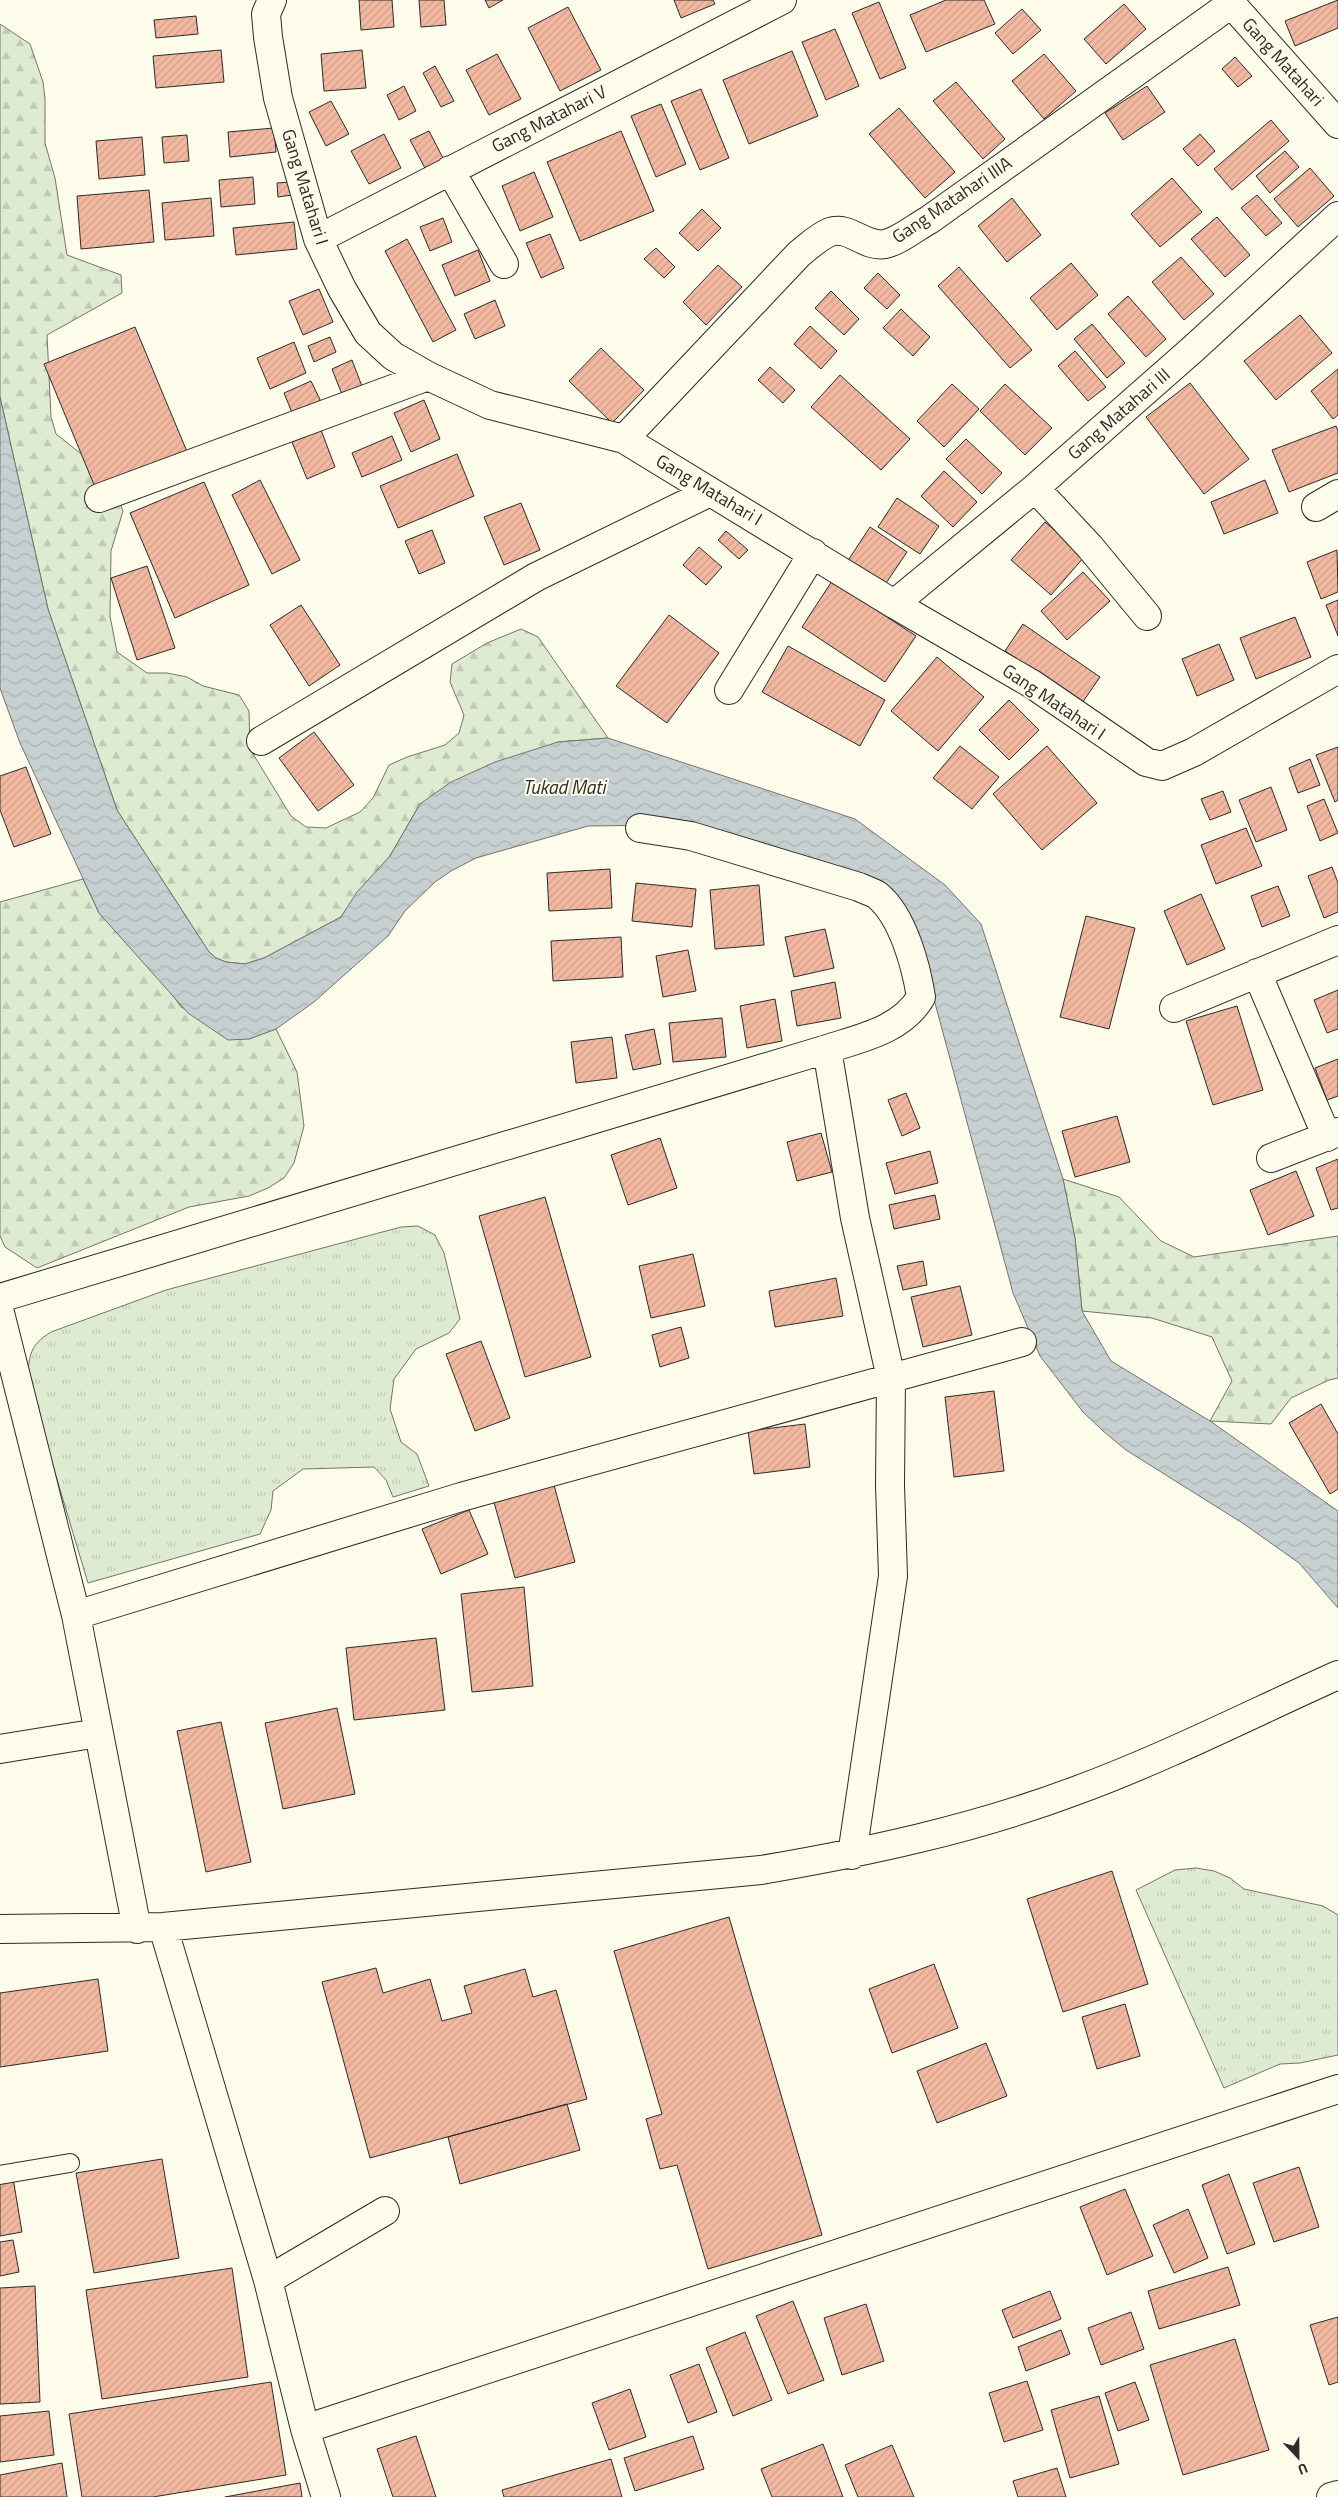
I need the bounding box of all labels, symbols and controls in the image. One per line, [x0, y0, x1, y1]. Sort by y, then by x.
street label: Gang Matahari [1236, 11, 1331, 112]
street label: Gang Matahari V [487, 78, 611, 159]
street label: Gang Matahari I [275, 126, 336, 248]
street label: Gang Matahari IIIA [886, 149, 1017, 250]
street label: Gang Matahari III [1061, 361, 1176, 466]
street label: Gang Matahari I [651, 447, 768, 532]
street label: Gang Matahari I [997, 657, 1111, 746]
water label: Tukad Mati [523, 772, 607, 801]
north arrow [1273, 2432, 1323, 2482]
text: U [1295, 2458, 1311, 2481]

